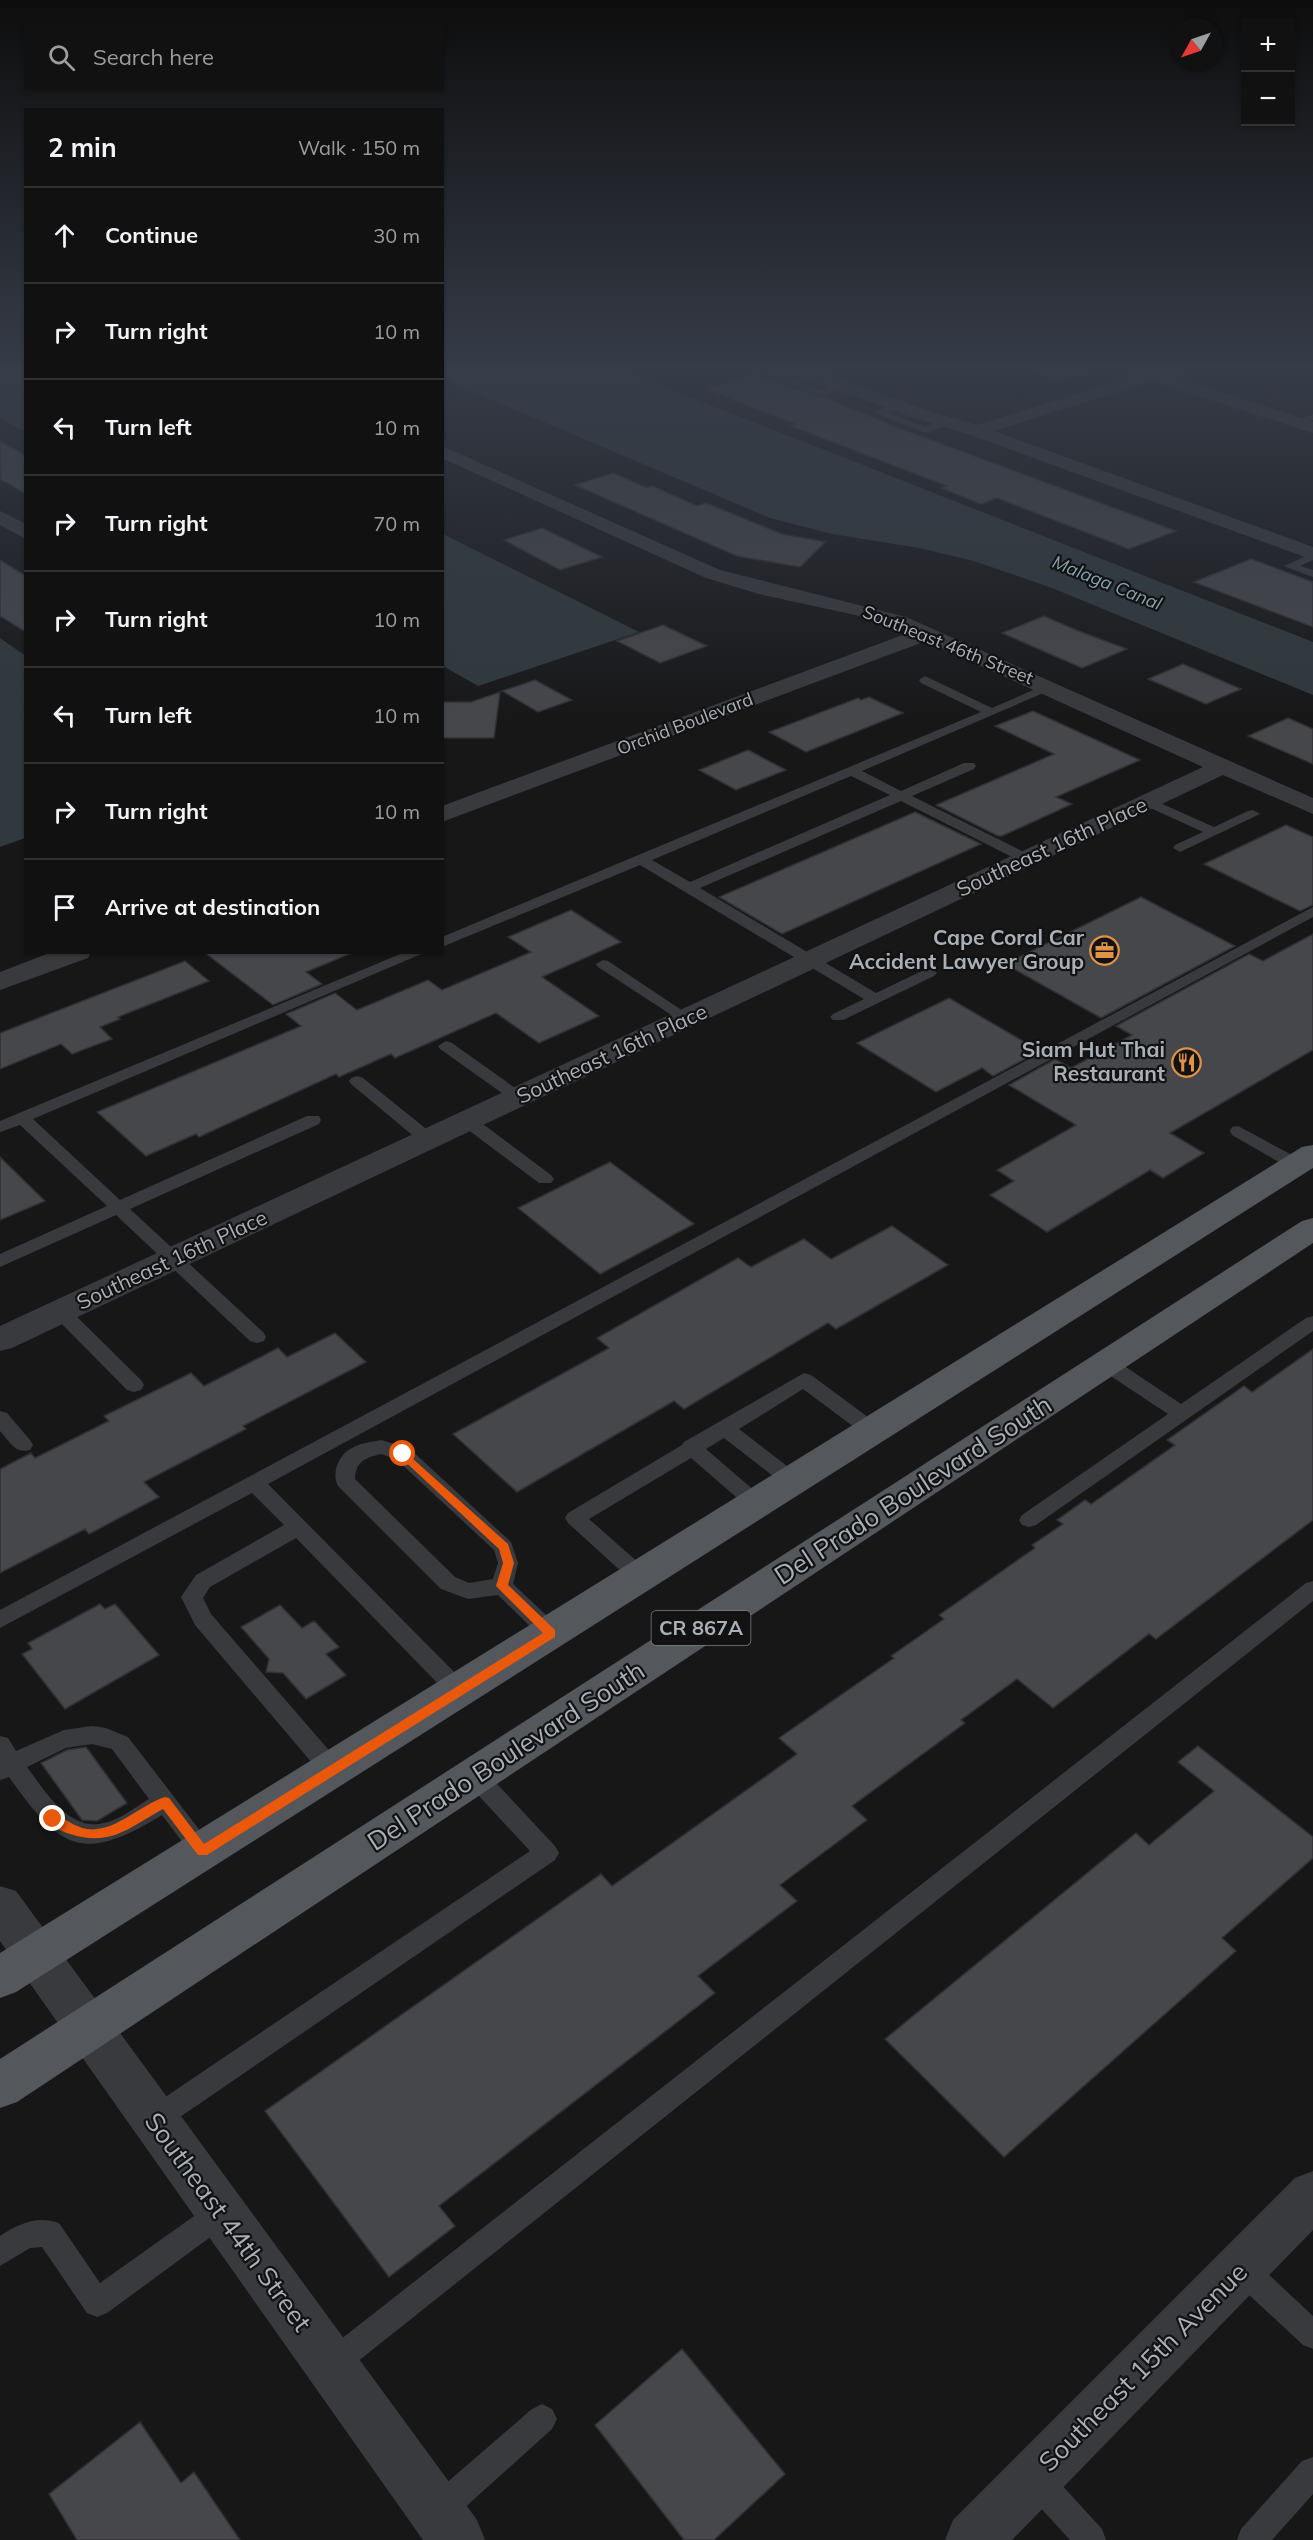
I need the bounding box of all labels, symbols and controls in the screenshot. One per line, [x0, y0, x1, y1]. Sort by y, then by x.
north arrow [1169, 18, 1223, 72]
map controls [1241, 18, 1295, 126]
button: + [1241, 18, 1295, 72]
search box [24, 24, 444, 90]
icon: search [45, 41, 78, 74]
text: Search here [93, 43, 214, 71]
button: − [1241, 72, 1295, 126]
text: 2 min [48, 131, 117, 164]
text: Walk · 150 m [298, 135, 420, 160]
icon: ahead [48, 219, 81, 252]
text: Continue [105, 221, 198, 249]
text: 30 m [373, 223, 420, 248]
icon: right [48, 315, 81, 348]
text: Turn right [105, 317, 208, 345]
text: 10 m [373, 319, 420, 344]
icon: left [48, 411, 81, 444]
text: Turn left [105, 413, 192, 441]
text: 10 m [373, 415, 420, 440]
icon: right [48, 507, 81, 540]
text: Turn right [105, 509, 208, 537]
text: 70 m [373, 511, 420, 536]
water label: Malaga Canal [1049, 550, 1166, 615]
street label: Southeast 46th Street [859, 600, 1037, 689]
icon: right [48, 603, 81, 636]
text: Turn right [105, 605, 208, 633]
text: 10 m [373, 607, 420, 632]
street label: Orchid Boulevard [614, 687, 756, 760]
icon: left [48, 699, 81, 732]
text: Turn left [105, 701, 192, 729]
text: 10 m [373, 703, 420, 728]
street label: Southeast 16th Place [952, 791, 1151, 902]
icon: right [48, 795, 81, 828]
text: Turn right [105, 797, 208, 825]
text: 10 m [373, 799, 420, 824]
icon: arrive [48, 891, 81, 924]
text: Arrive at destination [105, 893, 320, 921]
place label: Cape Coral Car Accident Lawyer Group [849, 924, 1085, 974]
office icon: Cape Coral Car Accident Lawyer Group [1089, 934, 1121, 966]
street label: Southeast 16th Place [512, 998, 711, 1109]
place label: Siam Hut Thai Restaurant [1022, 1036, 1165, 1086]
restaurant icon: Siam Hut Thai Restaurant [1170, 1046, 1202, 1078]
street label: Southeast 16th Place [72, 1204, 271, 1315]
street label: Del Prado Boulevard South [768, 1387, 1058, 1592]
route start [389, 1440, 415, 1466]
road number: CR 867A [652, 1611, 750, 1645]
street label: Del Prado Boulevard South [361, 1653, 651, 1858]
route end [39, 1805, 65, 1831]
street label: Southeast 44th Street [138, 2106, 319, 2338]
street label: Southeast 15th Avenue [1031, 2255, 1254, 2478]

